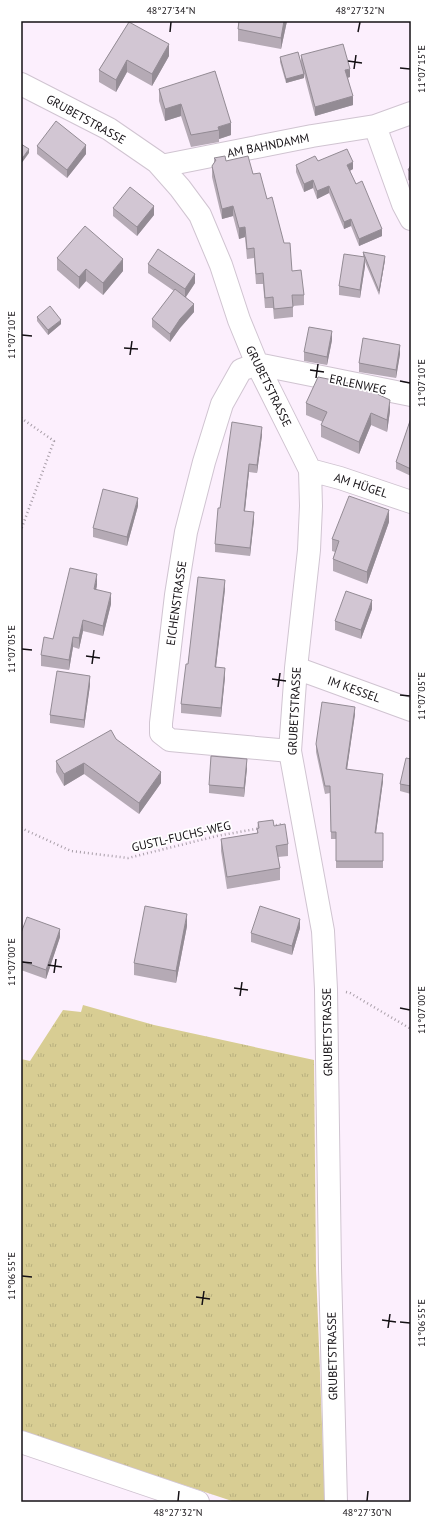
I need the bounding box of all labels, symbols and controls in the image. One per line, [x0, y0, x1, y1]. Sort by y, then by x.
text: 48°27'34"N [146, 4, 196, 17]
text: 48°27'32"N [335, 4, 385, 17]
text: 11°07'15"E [415, 45, 428, 93]
street label: GRUBETSTRASSE [44, 91, 128, 147]
street label: AM BAHNDAMM [226, 130, 310, 160]
text: 11°07'10"E [5, 311, 18, 359]
street label: GRUBETSTRASSE [243, 343, 295, 429]
text: 11°07'10"E [415, 359, 428, 407]
street label: ERLENWEG [328, 371, 388, 397]
street label: AM HÜGEL [332, 469, 390, 501]
street label: EICHENSTRASSE [163, 560, 189, 646]
text: 11°07'05"E [5, 625, 18, 673]
street label: GRUBETSTRASSE [284, 666, 304, 756]
street label: IM KESSEL [325, 672, 383, 706]
text: 11°07'05"E [415, 672, 428, 720]
street label: GUSTL-FUCHS-WEG [130, 817, 232, 855]
text: 11°07'00"E [5, 938, 18, 986]
text: 11°07'00"E [415, 986, 428, 1034]
street label: GRUBETSTRASSE [319, 988, 335, 1076]
text: 11°06'55"E [5, 1252, 18, 1300]
text: 11°06'55"E [415, 1299, 428, 1347]
street label: GRUBETSTRASSE [324, 1312, 340, 1400]
text: 48°27'32"N [153, 1506, 203, 1519]
text: 48°27'30"N [342, 1506, 392, 1519]

